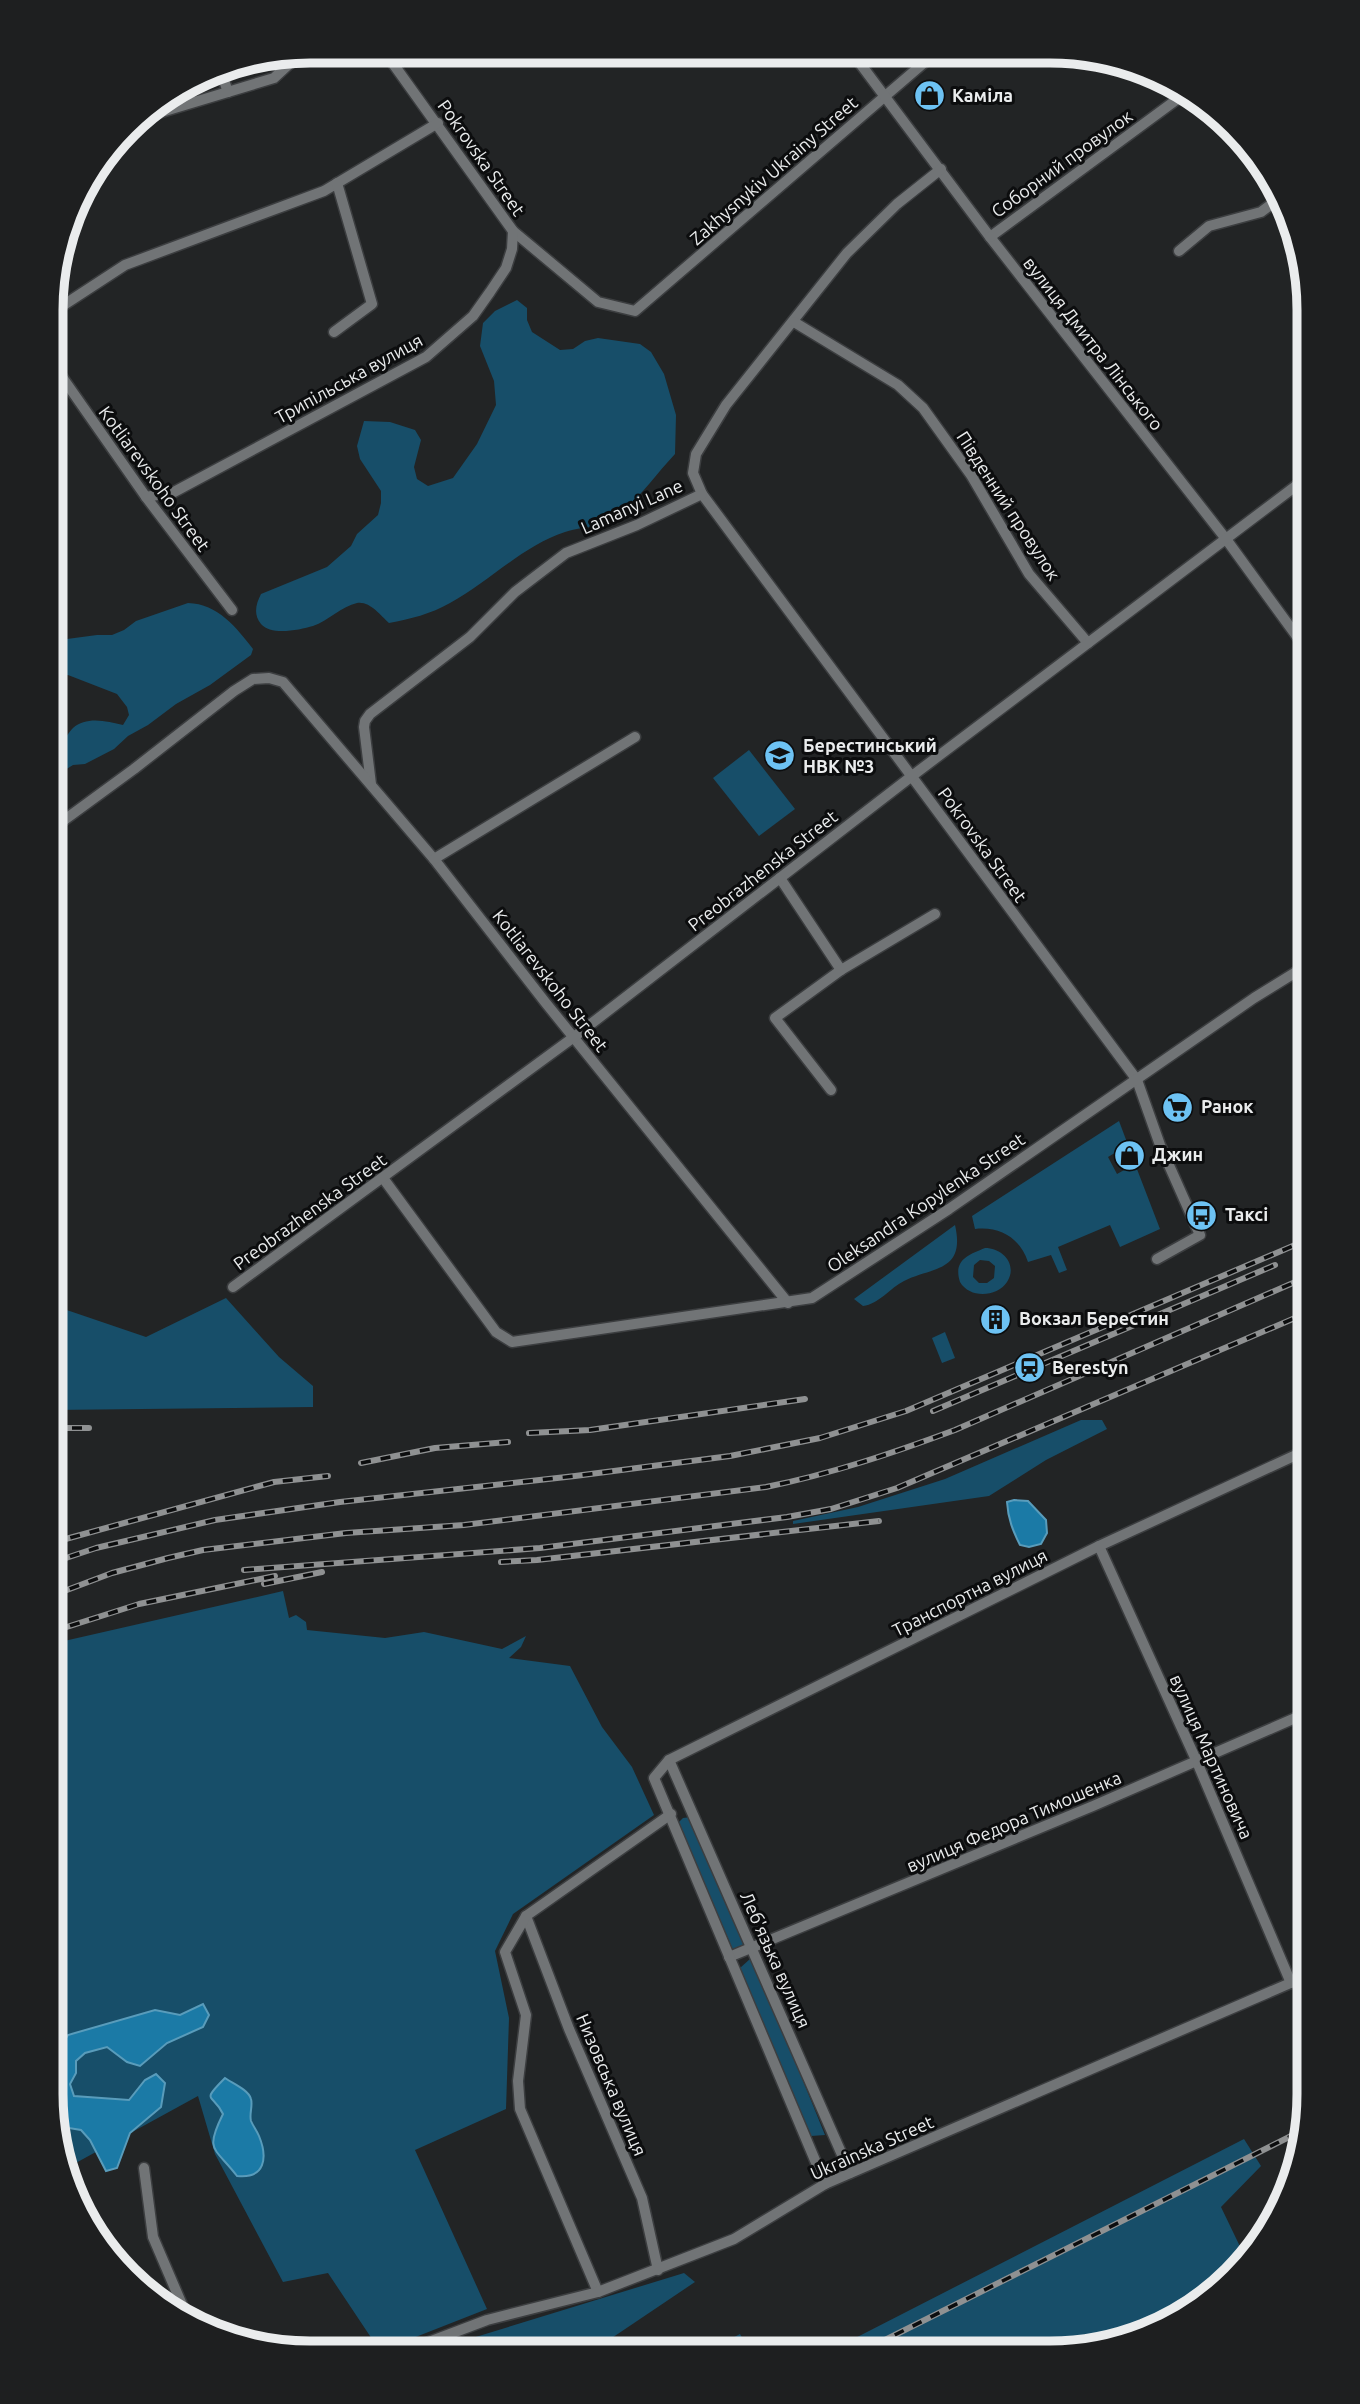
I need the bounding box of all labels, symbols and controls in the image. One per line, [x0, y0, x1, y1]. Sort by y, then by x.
shop icon: Каміла [912, 79, 946, 113]
place label: Каміла [952, 85, 1013, 105]
street label: Zakhysnykiv Ukrainy Street [686, 92, 861, 248]
street label: Pokrovska Street [434, 96, 529, 219]
street label: Соборний провулок [987, 105, 1136, 221]
street label: вулиця Дмитра Лінського [1020, 253, 1168, 434]
street label: Трипільська вулиця [271, 329, 426, 427]
street label: Kotliarevskoho Street [95, 402, 214, 555]
street label: Південний провулок [953, 427, 1065, 584]
street label: Lamanyi Lane [578, 475, 686, 537]
place label: Берестинський НВК №3 [803, 735, 937, 776]
school or university icon: Берестинський НВК №3 [763, 739, 797, 773]
street label: Pokrovska Street [935, 783, 1031, 906]
street label: Preobrazhenska Street [684, 806, 841, 935]
street label: Kotliarevskoho Street [489, 905, 612, 1055]
supermarket icon: Ранок [1161, 1090, 1195, 1124]
place label: Ранок [1201, 1096, 1254, 1116]
street label: Oleksandra Kopylenka Street [823, 1129, 1028, 1276]
shop icon: Джин [1112, 1138, 1146, 1172]
place label: Джин [1152, 1144, 1203, 1164]
street label: Preobrazhenska Street [229, 1149, 390, 1273]
bus stop icon: Таксі [1185, 1198, 1219, 1232]
place label: Таксі [1225, 1204, 1268, 1224]
building icon: Вокзал Берестин [979, 1302, 1013, 1336]
place label: Вокзал Берестин [1019, 1308, 1169, 1328]
station icon: Berestyn [1012, 1351, 1046, 1385]
place label: Berestyn [1052, 1357, 1128, 1377]
street label: Транспортна вулиця [889, 1544, 1050, 1640]
street label: вулиця Мартиновича [1167, 1671, 1257, 1842]
street label: вулиця Федора Тимошенка [903, 1767, 1124, 1875]
street label: Леб'язька вулиця [737, 1888, 815, 2031]
street label: Низовська вулиця [573, 2011, 651, 2159]
street label: Ukrainska Street [807, 2111, 936, 2183]

